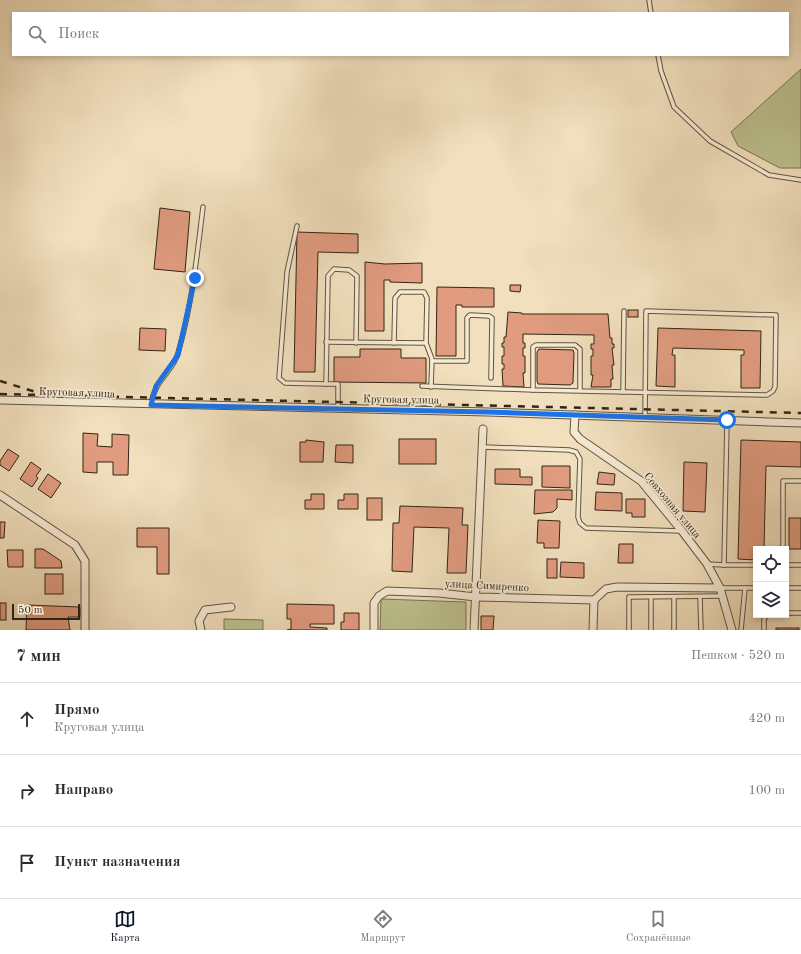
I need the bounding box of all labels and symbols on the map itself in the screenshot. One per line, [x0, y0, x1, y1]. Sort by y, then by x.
route end [186, 269, 204, 287]
street label: Круговая улица [38, 387, 116, 400]
street label: Круговая улица [363, 394, 440, 407]
route start [718, 411, 736, 429]
street label: Совхозная улица [641, 471, 703, 541]
street label: улица Симиренко [444, 579, 529, 594]
scale bar [12, 602, 80, 621]

